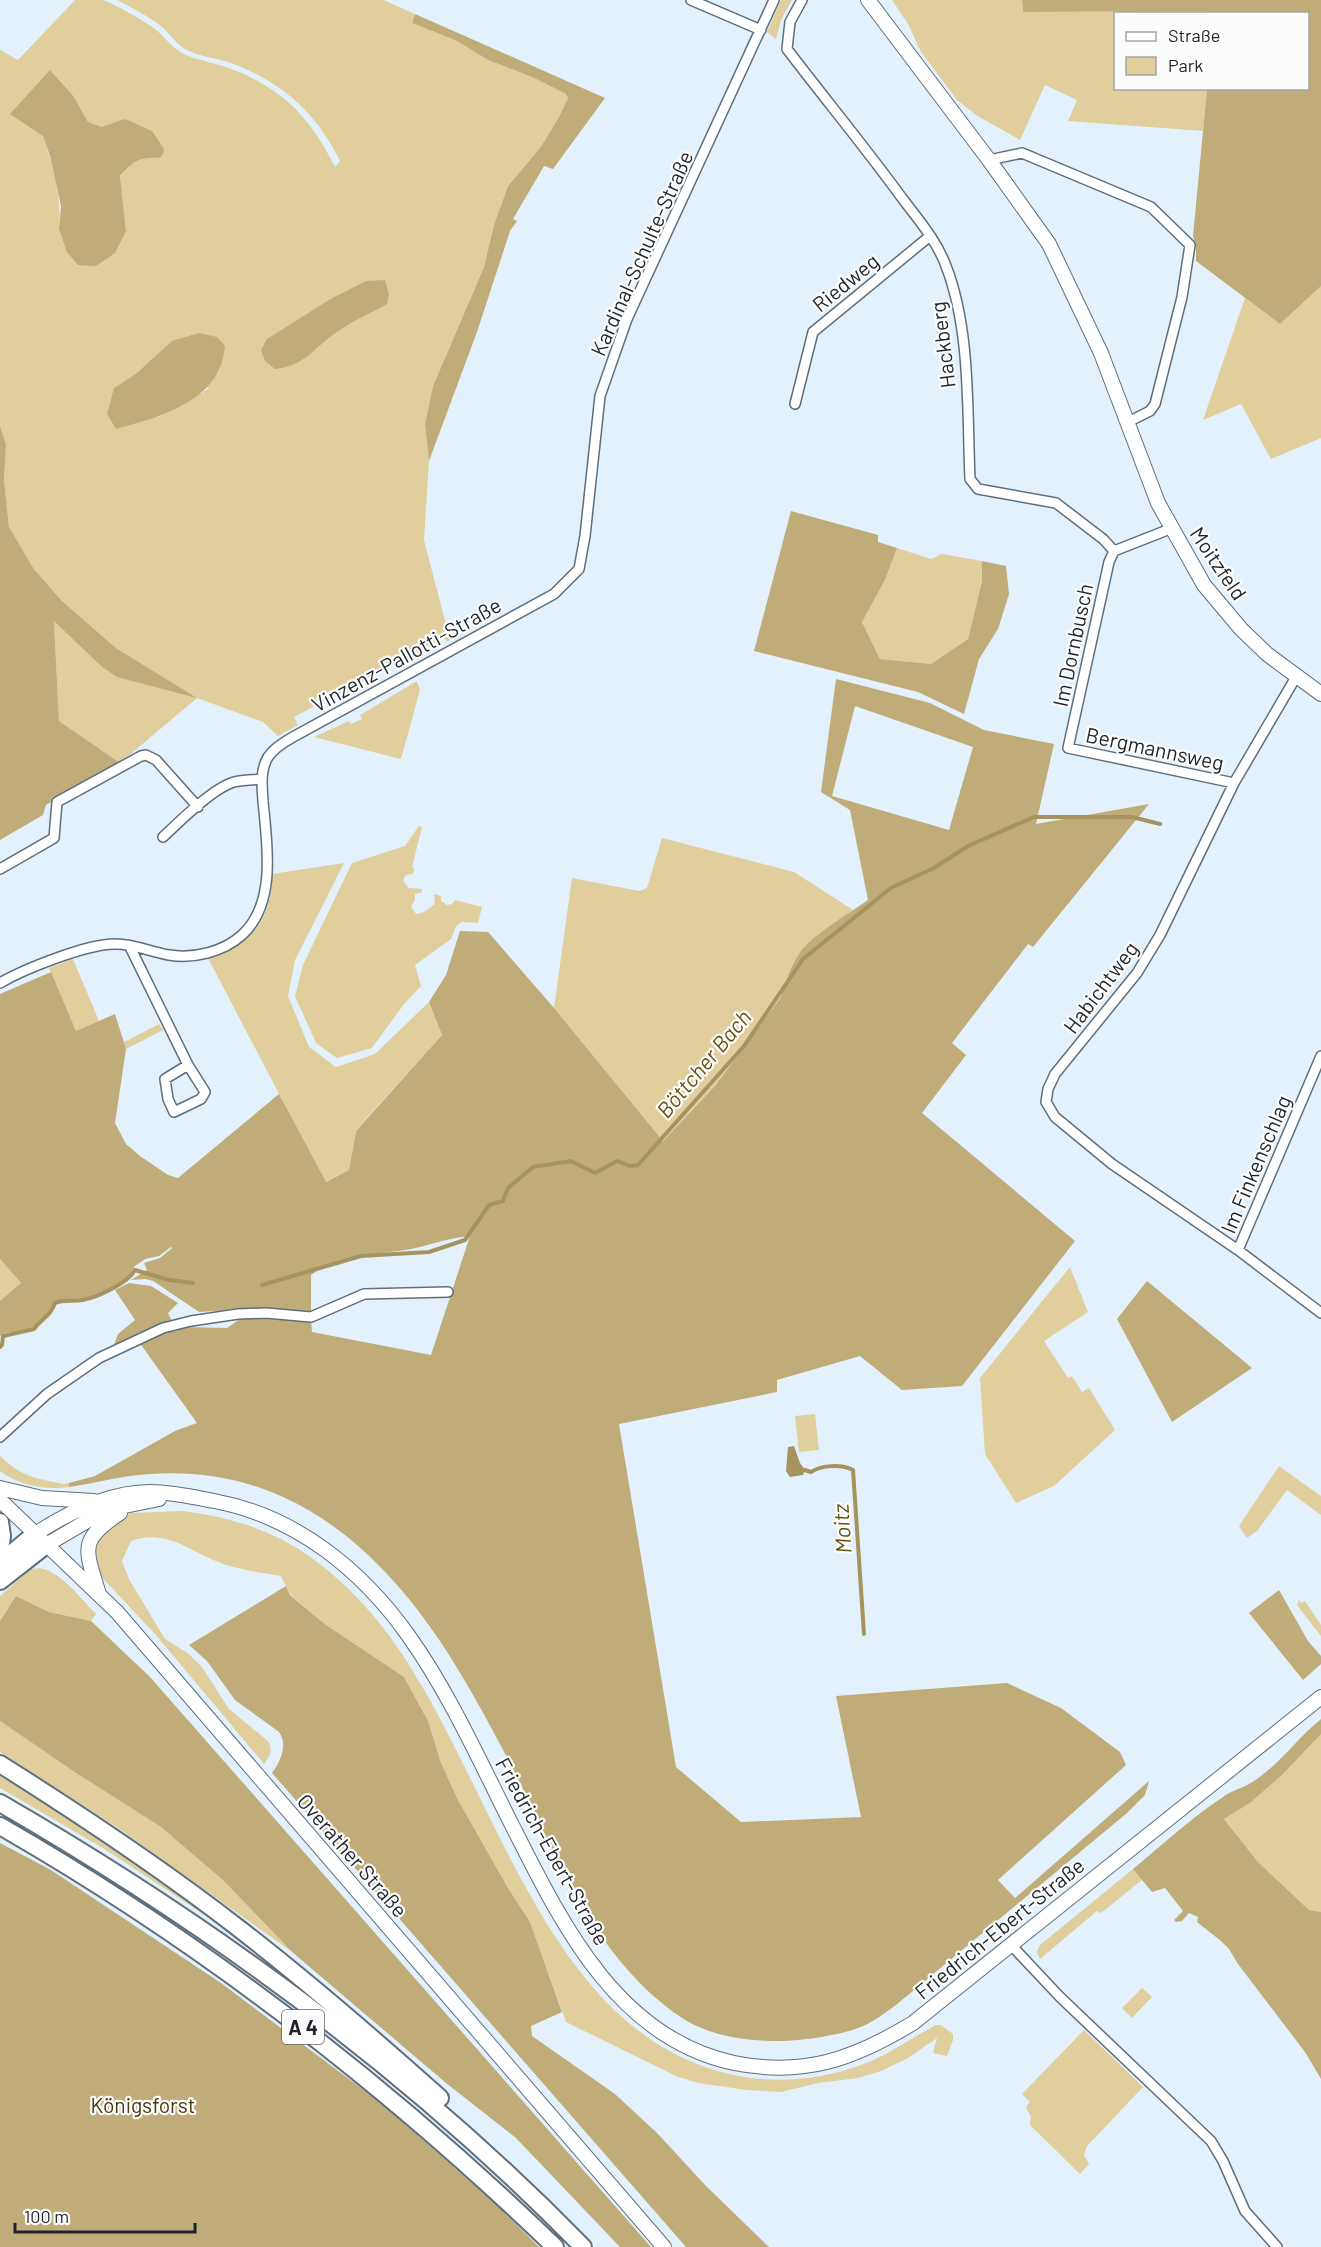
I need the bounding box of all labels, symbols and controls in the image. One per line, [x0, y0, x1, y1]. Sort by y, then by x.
legend [1114, 12, 1309, 90]
text: Straße [1168, 24, 1220, 46]
text: Park [1168, 54, 1203, 76]
street label: Kardinal-Schulte-Straße [585, 147, 697, 359]
street label: Riedweg [807, 248, 883, 316]
street label: Hackberg [924, 300, 960, 390]
street label: Moitzfeld [1185, 522, 1253, 604]
street label: Im Dornbusch [1047, 581, 1097, 709]
street label: Vinzenz-Pallotti-Straße [307, 592, 505, 716]
street label: Bergmannsweg [1084, 721, 1226, 775]
street label: Habichtweg [1057, 936, 1143, 1038]
water label: Böttcher Bach [650, 1004, 756, 1122]
street label: Im Finkenschlag [1215, 1091, 1295, 1237]
water label: Moitz [826, 1503, 856, 1555]
street label: Friedrich-Ebert-Straße [491, 1753, 615, 1949]
street label: Overather Straße [293, 1788, 413, 1922]
street label: Friedrich-Ebert-Straße [909, 1852, 1089, 2004]
road number: A 4 [282, 2010, 324, 2044]
park label: Königsforst [91, 2092, 195, 2117]
scale bar [15, 2196, 195, 2234]
text: 100 m [24, 2205, 69, 2227]

